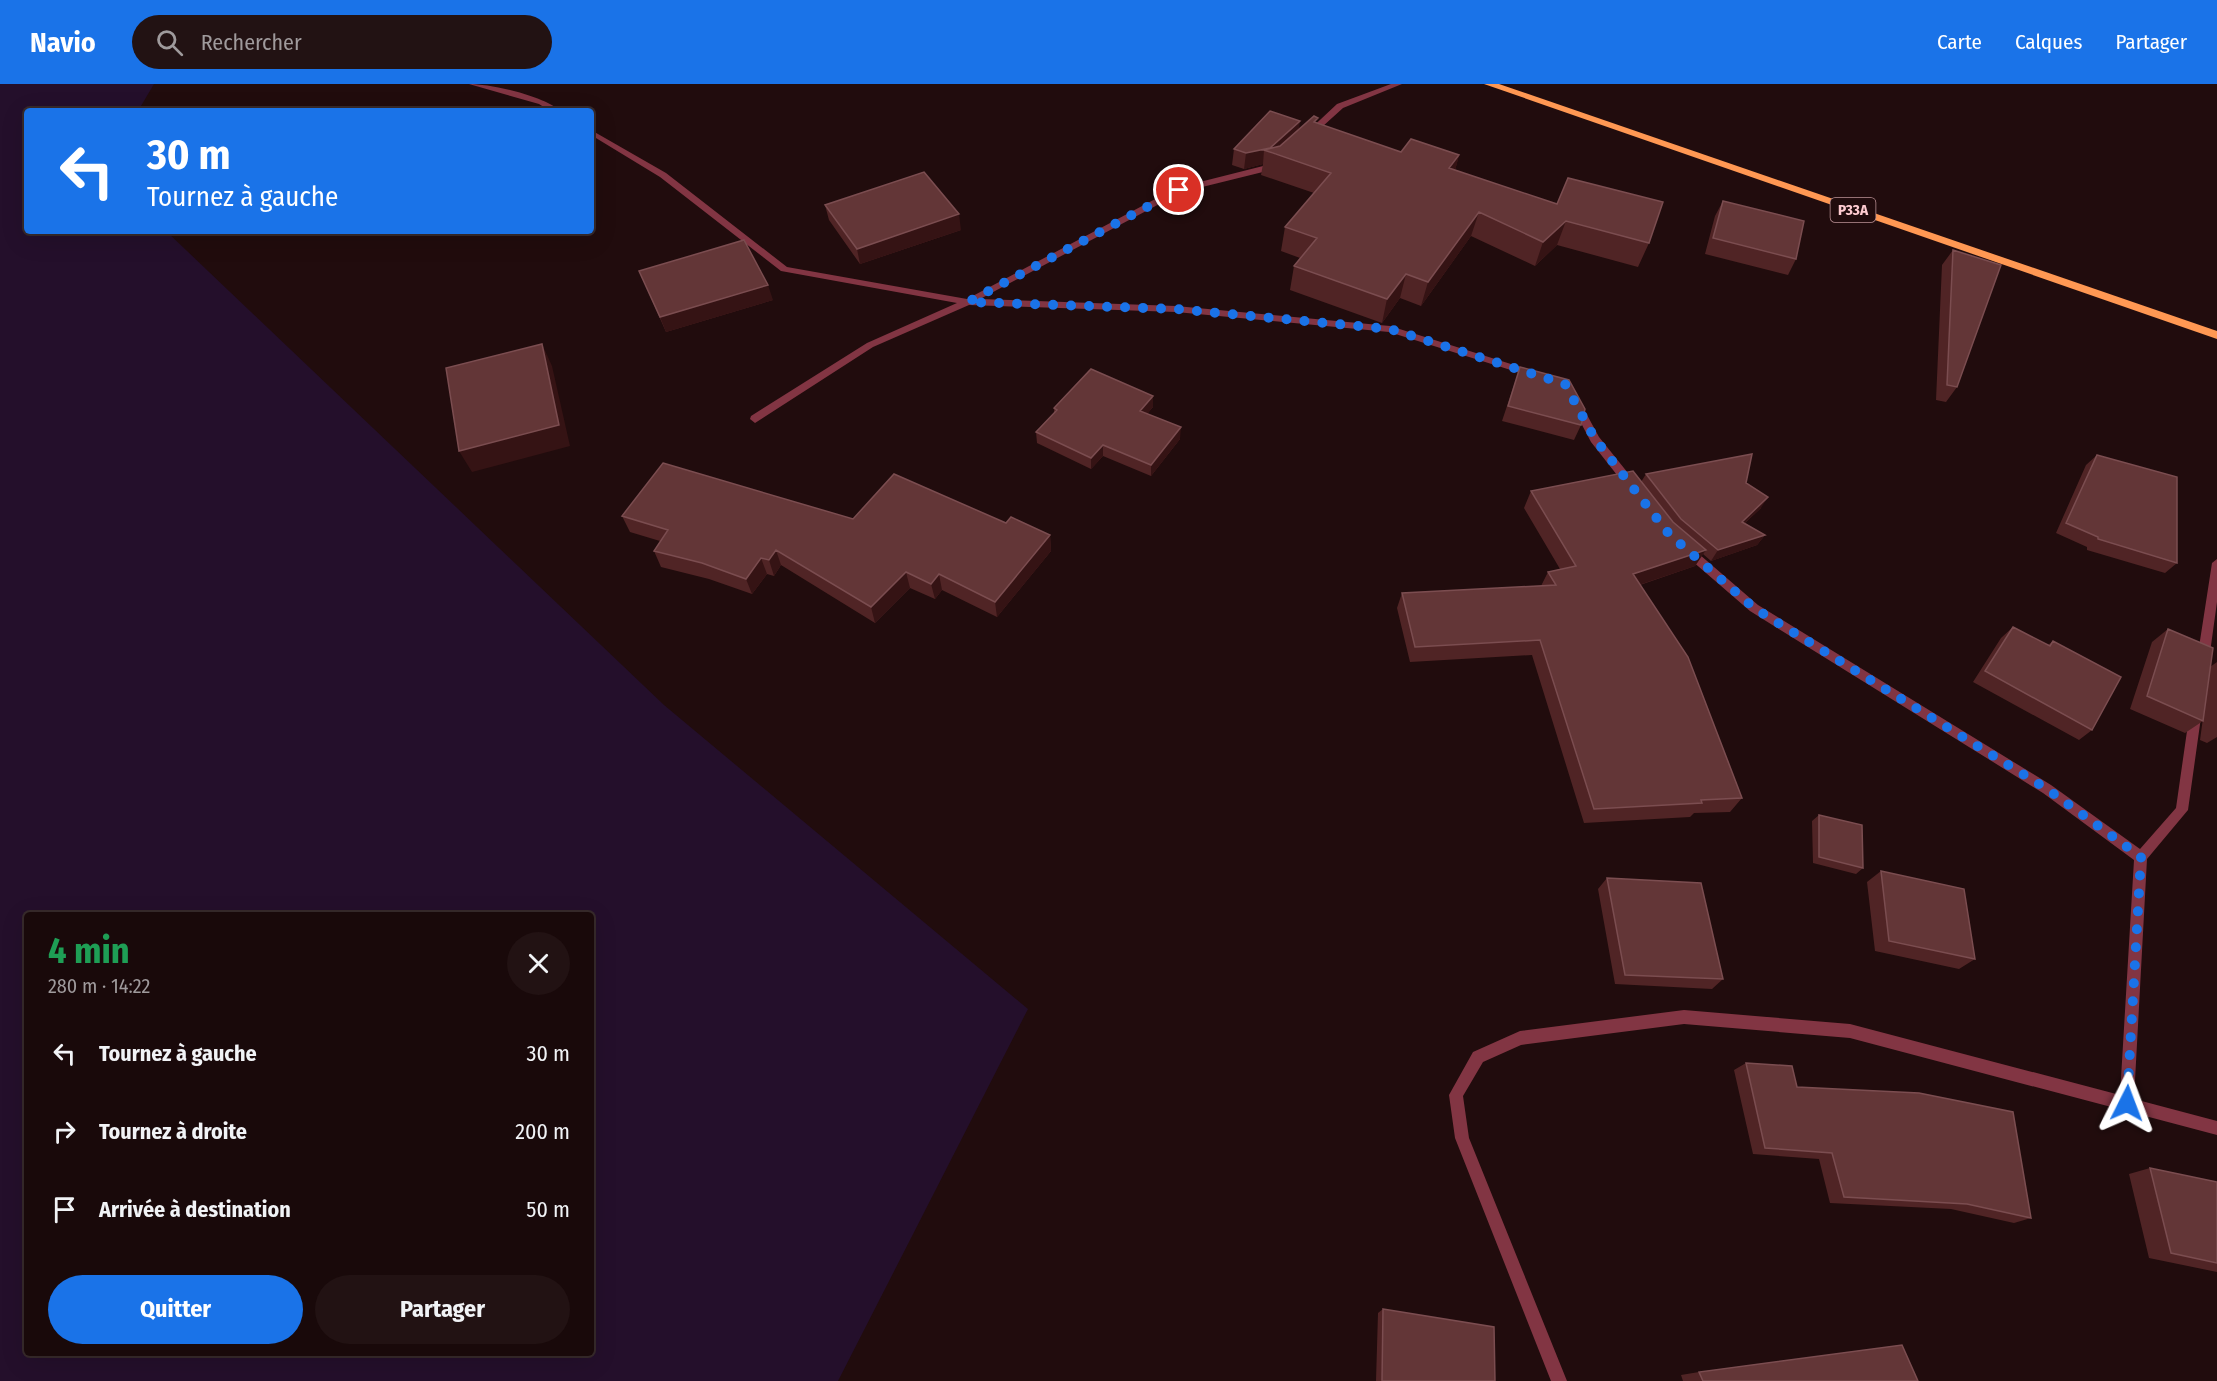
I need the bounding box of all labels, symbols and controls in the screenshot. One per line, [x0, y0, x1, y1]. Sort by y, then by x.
search box [132, 15, 552, 69]
text: Navio [30, 26, 96, 59]
icon: search [153, 26, 186, 59]
text: Rechercher [201, 29, 302, 56]
text: Carte [1937, 29, 1982, 55]
text: Calques [2015, 29, 2082, 55]
text: Partager [2115, 29, 2187, 55]
text: 30 m [147, 130, 231, 180]
icon: left [48, 132, 126, 210]
pin [1153, 164, 1204, 215]
icon: arrive [1162, 173, 1195, 206]
text: Tournez à gauche [147, 181, 338, 213]
road number: P33A [1830, 198, 1876, 222]
text: 4 min [48, 929, 130, 973]
button: close [507, 932, 570, 995]
text: 280 m · 14:22 [48, 974, 150, 998]
icon: left [48, 1037, 81, 1070]
text: Tournez à gauche [99, 1040, 257, 1067]
text: 30 m [527, 1040, 570, 1067]
position arrow [2095, 1071, 2159, 1135]
icon: right [48, 1115, 81, 1148]
text: Tournez à droite [99, 1118, 247, 1145]
text: 200 m [515, 1118, 570, 1145]
icon: arrive [48, 1193, 81, 1226]
text: Arrivée à destination [99, 1196, 291, 1223]
text: 50 m [526, 1196, 570, 1223]
button: Quitter [48, 1275, 303, 1344]
button: Partager [315, 1275, 570, 1344]

